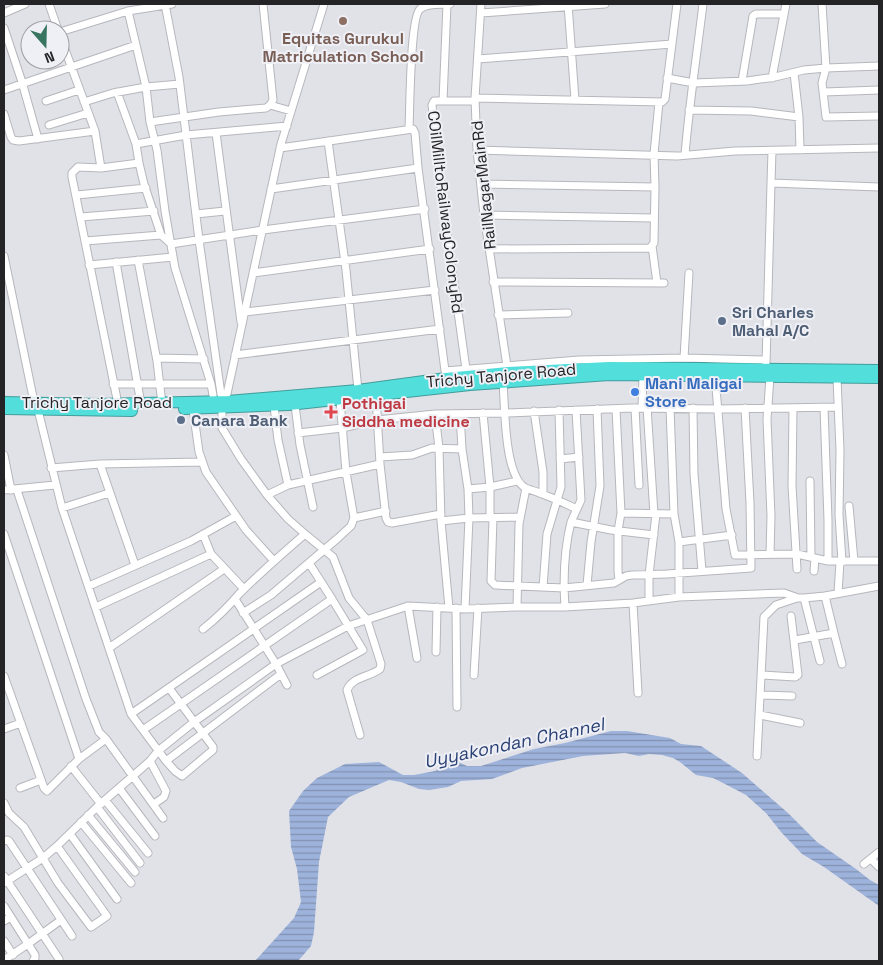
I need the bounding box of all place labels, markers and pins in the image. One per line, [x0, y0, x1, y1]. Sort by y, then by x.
marker: Equitas Gurukul Matriculation School [337, 15, 349, 27]
place label: Equitas Gurukul Matriculation School [263, 28, 423, 67]
place label: Sri Charles Mahal A/C [732, 302, 814, 341]
marker: Sri Charles Mahal A/C [716, 315, 728, 327]
place label: Mani Maligai Store [645, 373, 742, 412]
marker: Mani Maligai Store [629, 386, 641, 398]
place label: Pothigai Siddha medicine [342, 393, 470, 432]
marker: Pothigai Siddha medicine [324, 405, 338, 419]
place label: Canara Bank [191, 410, 288, 431]
marker: Canara Bank [175, 414, 187, 426]

